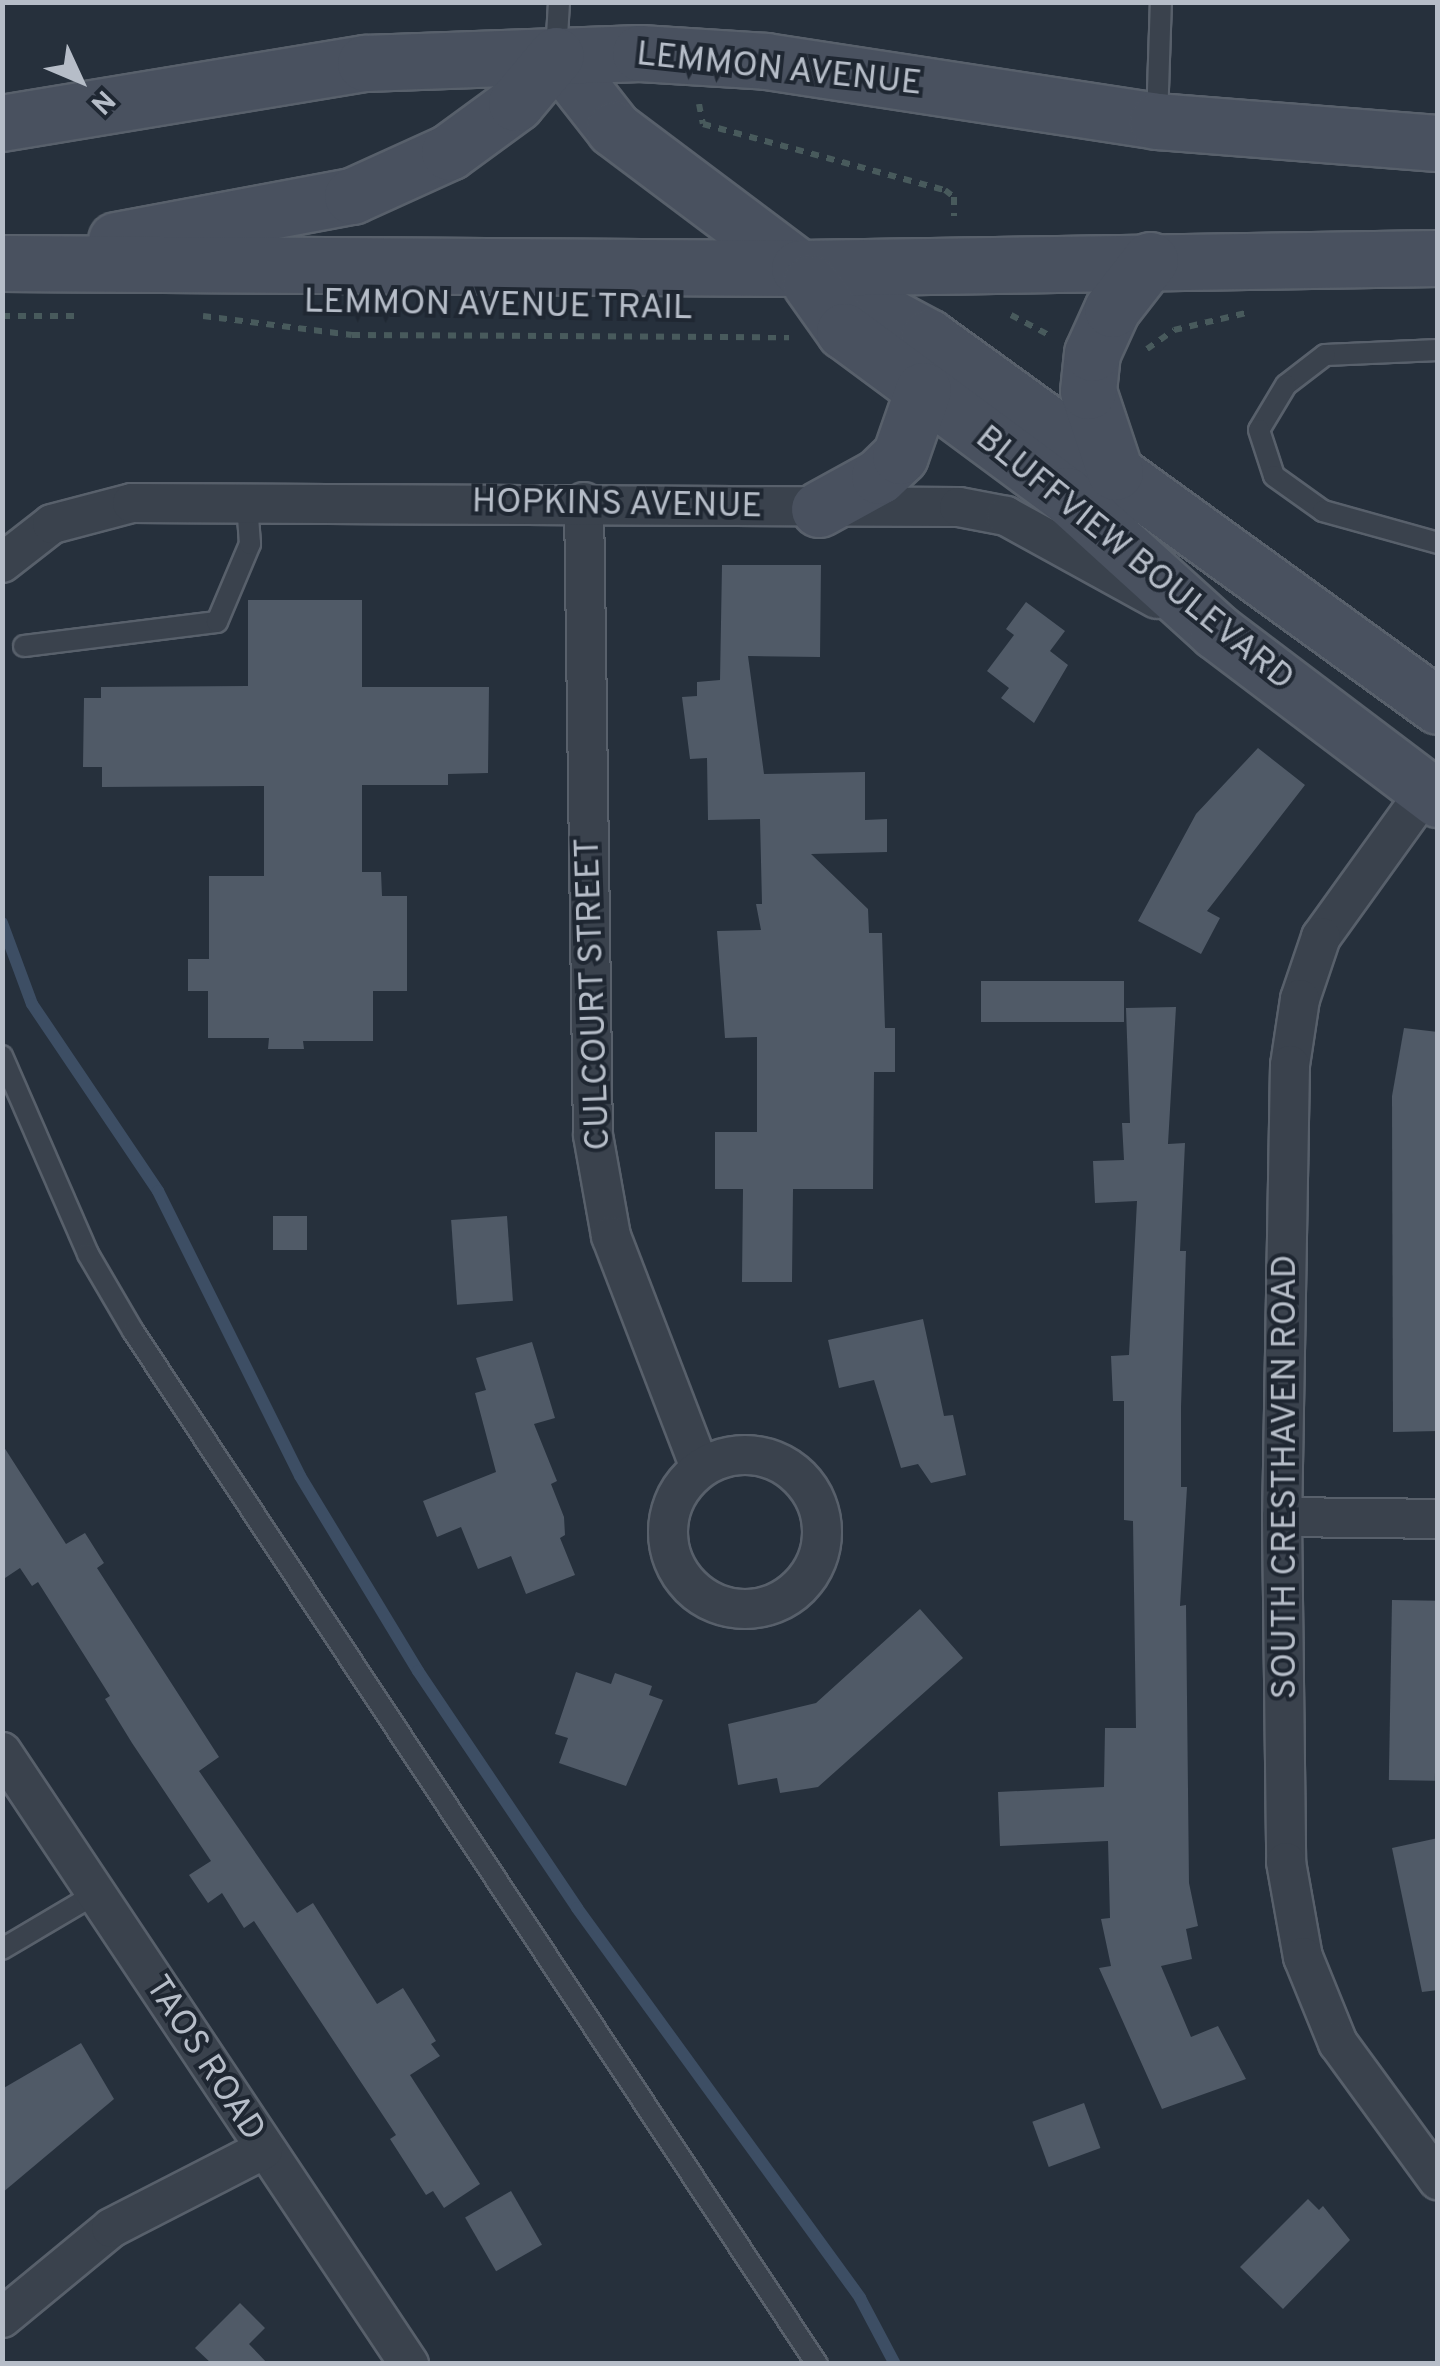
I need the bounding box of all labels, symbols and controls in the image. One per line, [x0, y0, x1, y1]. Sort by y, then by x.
north arrow [30, 30, 130, 130]
street label: LEMMON AVENUE [634, 34, 924, 106]
text: N [82, 81, 122, 121]
street label: LEMMON AVENUE TRAIL [302, 282, 694, 330]
street label: BLUFFVIEW BOULEVARD [966, 417, 1302, 701]
street label: HOPKINS AVENUE [471, 481, 763, 529]
street label: CULCOURT STREET [568, 836, 620, 1152]
street label: SOUTH CRESTHAVEN ROAD [1265, 1255, 1307, 1699]
street label: TAOS ROAD [135, 1969, 273, 2149]

